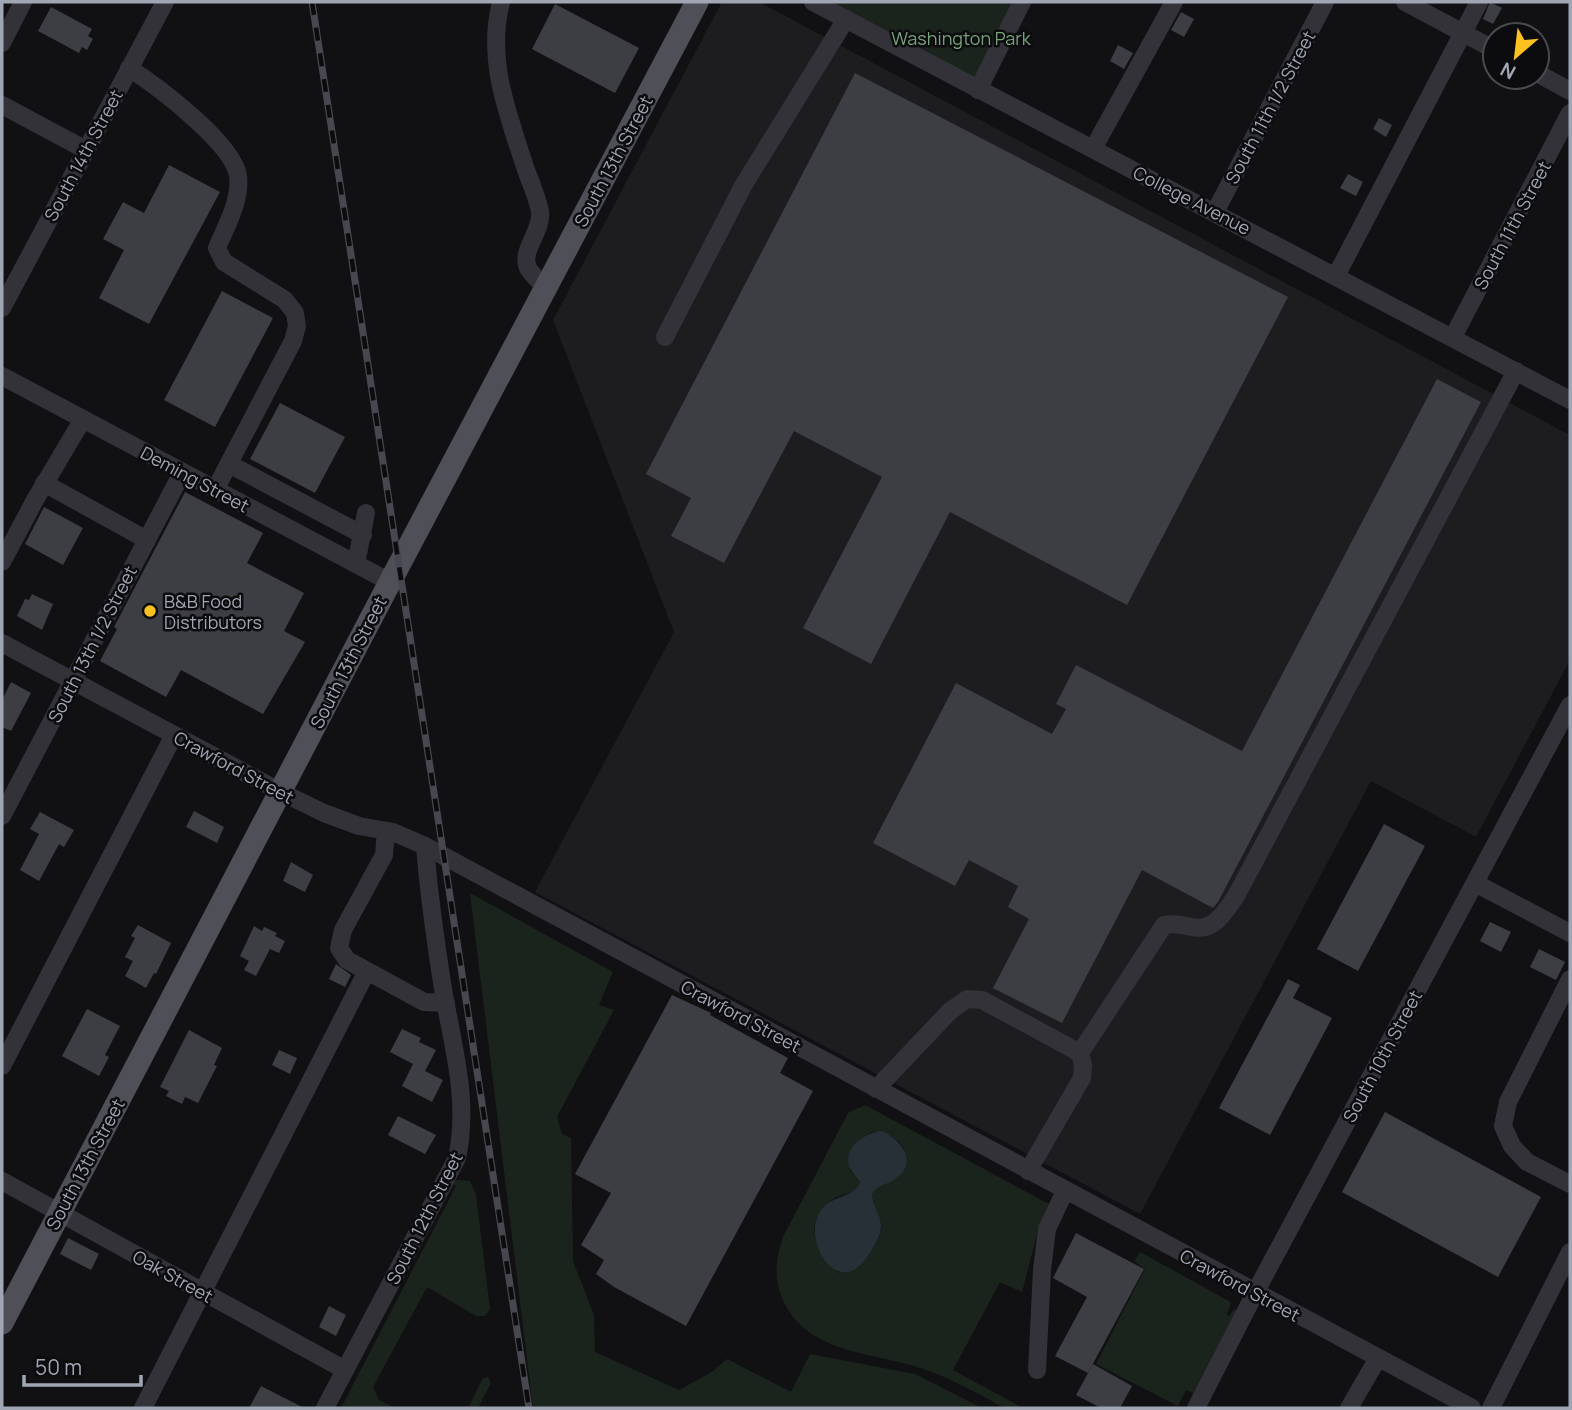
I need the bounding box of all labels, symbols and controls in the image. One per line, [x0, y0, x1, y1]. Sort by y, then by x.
north arrow [1481, 21, 1551, 91]
park label: Washington Park [891, 26, 1032, 50]
street label: South 11th 1/2 Street [1219, 26, 1321, 188]
text: N [1496, 56, 1520, 86]
street label: South 14th Street [38, 85, 128, 225]
street label: South 13th Street [568, 91, 658, 231]
street label: South 11th Street [1468, 157, 1556, 293]
street label: College Avenue [1129, 160, 1255, 240]
street label: Deming Street [137, 440, 253, 518]
street label: South 13th 1/2 Street [42, 561, 142, 727]
place label: B&B Food Distributors [164, 589, 262, 634]
street label: South 13th Street [304, 592, 392, 732]
marker: B&B Food Distributors [142, 603, 158, 619]
street label: Crawford Street [170, 725, 298, 809]
street label: Crawford Street [677, 974, 805, 1058]
street label: South 10th Street [1337, 986, 1427, 1126]
street label: South 13th Street [40, 1094, 130, 1234]
street label: South 12th Street [380, 1148, 468, 1288]
street label: Crawford Street [1176, 1243, 1304, 1327]
street label: Oak Street [129, 1244, 217, 1308]
scale bar [24, 1344, 142, 1388]
text: 50 m [35, 1353, 82, 1381]

